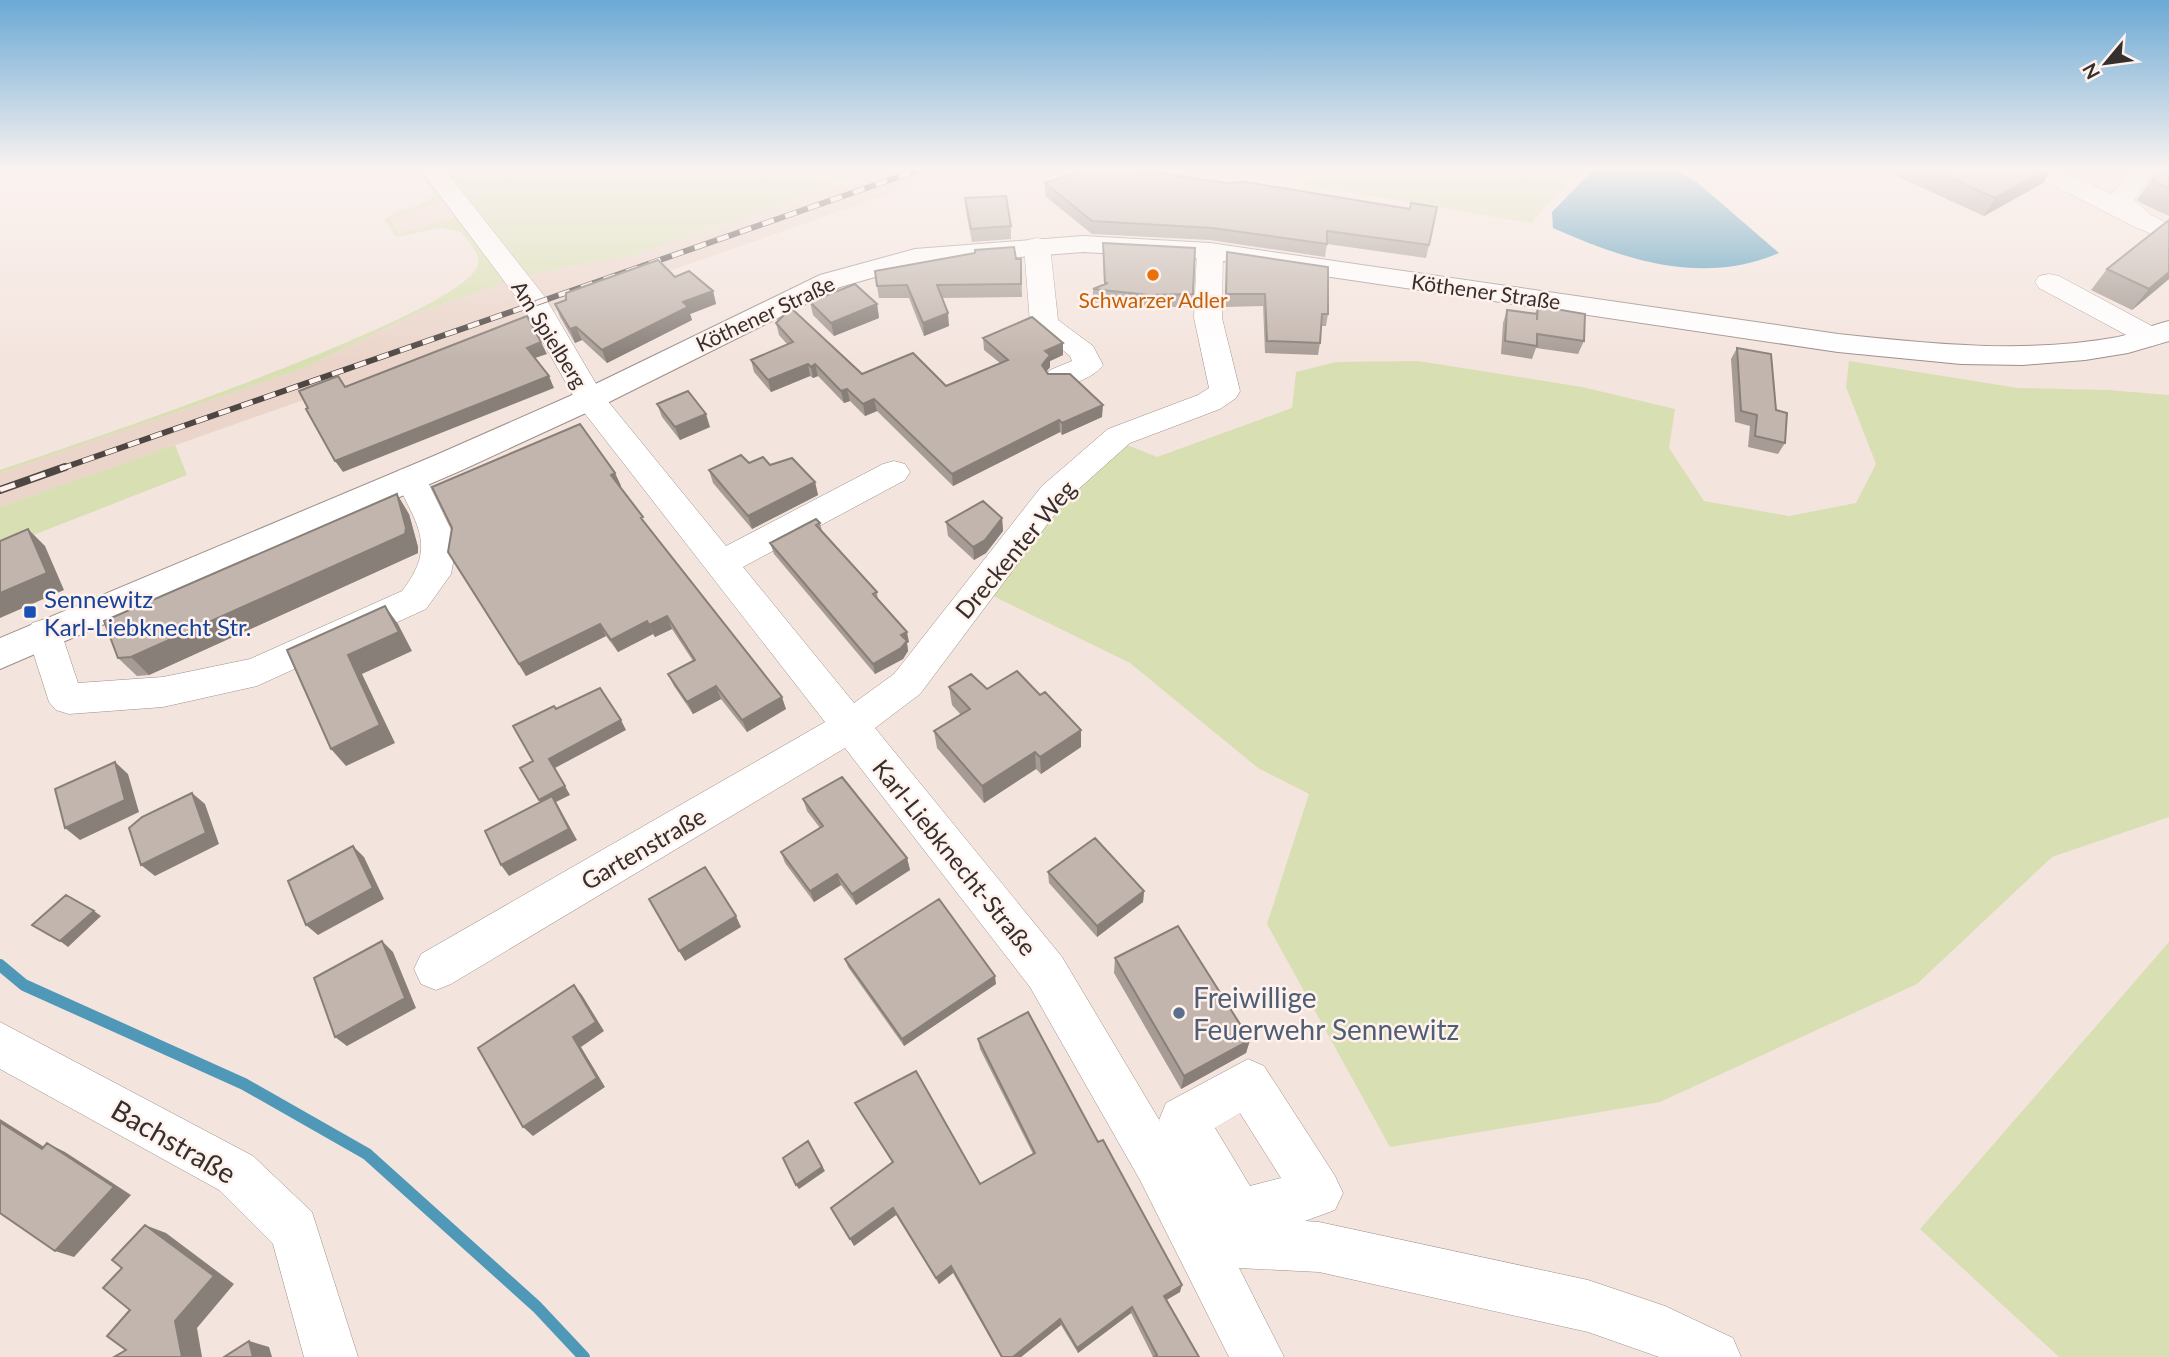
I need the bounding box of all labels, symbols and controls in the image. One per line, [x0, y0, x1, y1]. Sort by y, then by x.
north arrow [2071, 28, 2141, 98]
text: N [2077, 60, 2104, 83]
marker: Schwarzer Adler [1145, 267, 1161, 283]
street label: Köthener Straße [1410, 268, 1562, 314]
street label: Köthener Straße [692, 270, 838, 356]
street label: Am Spielberg [507, 276, 593, 392]
place label: Schwarzer Adler [1078, 287, 1228, 312]
street label: Dreckenter Weg [949, 474, 1081, 624]
place label: Sennewitz Karl-Liebknecht Str. [44, 584, 252, 641]
marker: Sennewitz Karl-Liebknecht Str. [22, 604, 38, 620]
street label: Karl-Liebknecht-Straße [867, 753, 1043, 961]
street label: Gartenstraße [576, 801, 710, 895]
place label: Freiwillige Feuerwehr Sennewitz [1193, 980, 1459, 1046]
marker: Freiwillige Feuerwehr Sennewitz [1171, 1005, 1187, 1021]
street label: Bachstraße [106, 1092, 242, 1190]

